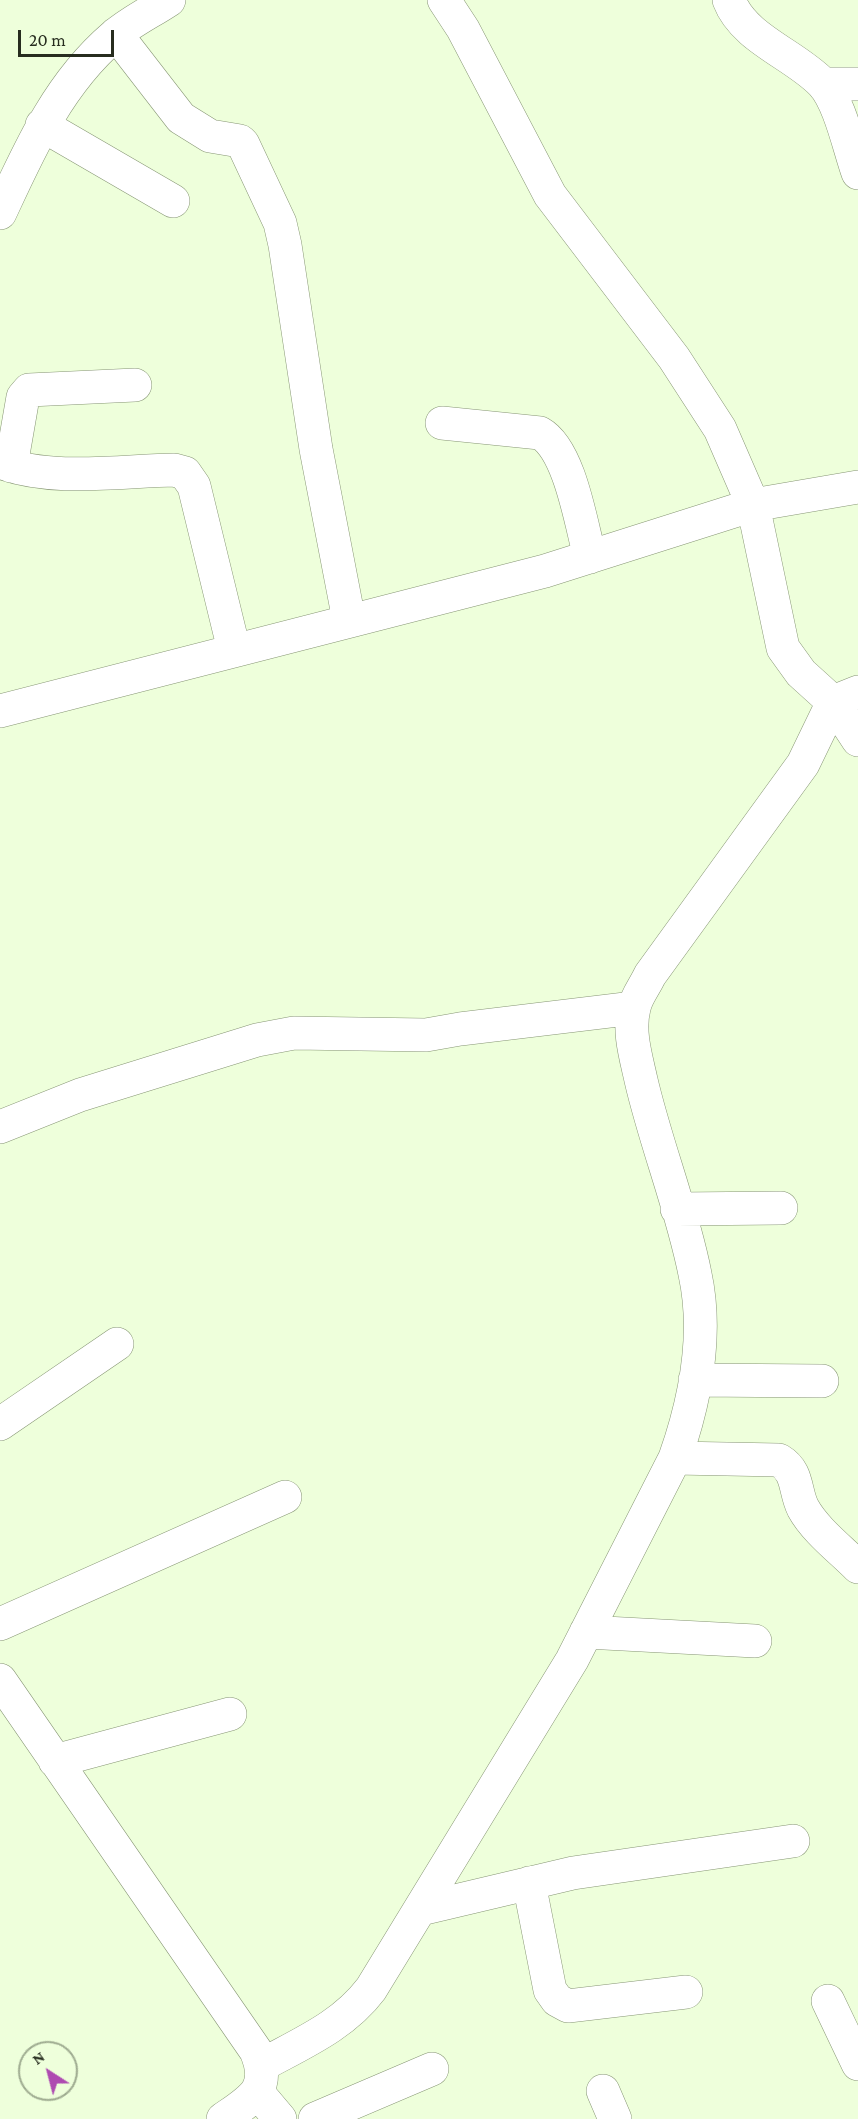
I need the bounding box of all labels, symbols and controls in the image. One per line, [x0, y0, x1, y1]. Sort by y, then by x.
scale bar [21, 18, 117, 56]
text: 20 m [29, 30, 66, 50]
north arrow [18, 2041, 78, 2101]
text: N [29, 2048, 48, 2068]

